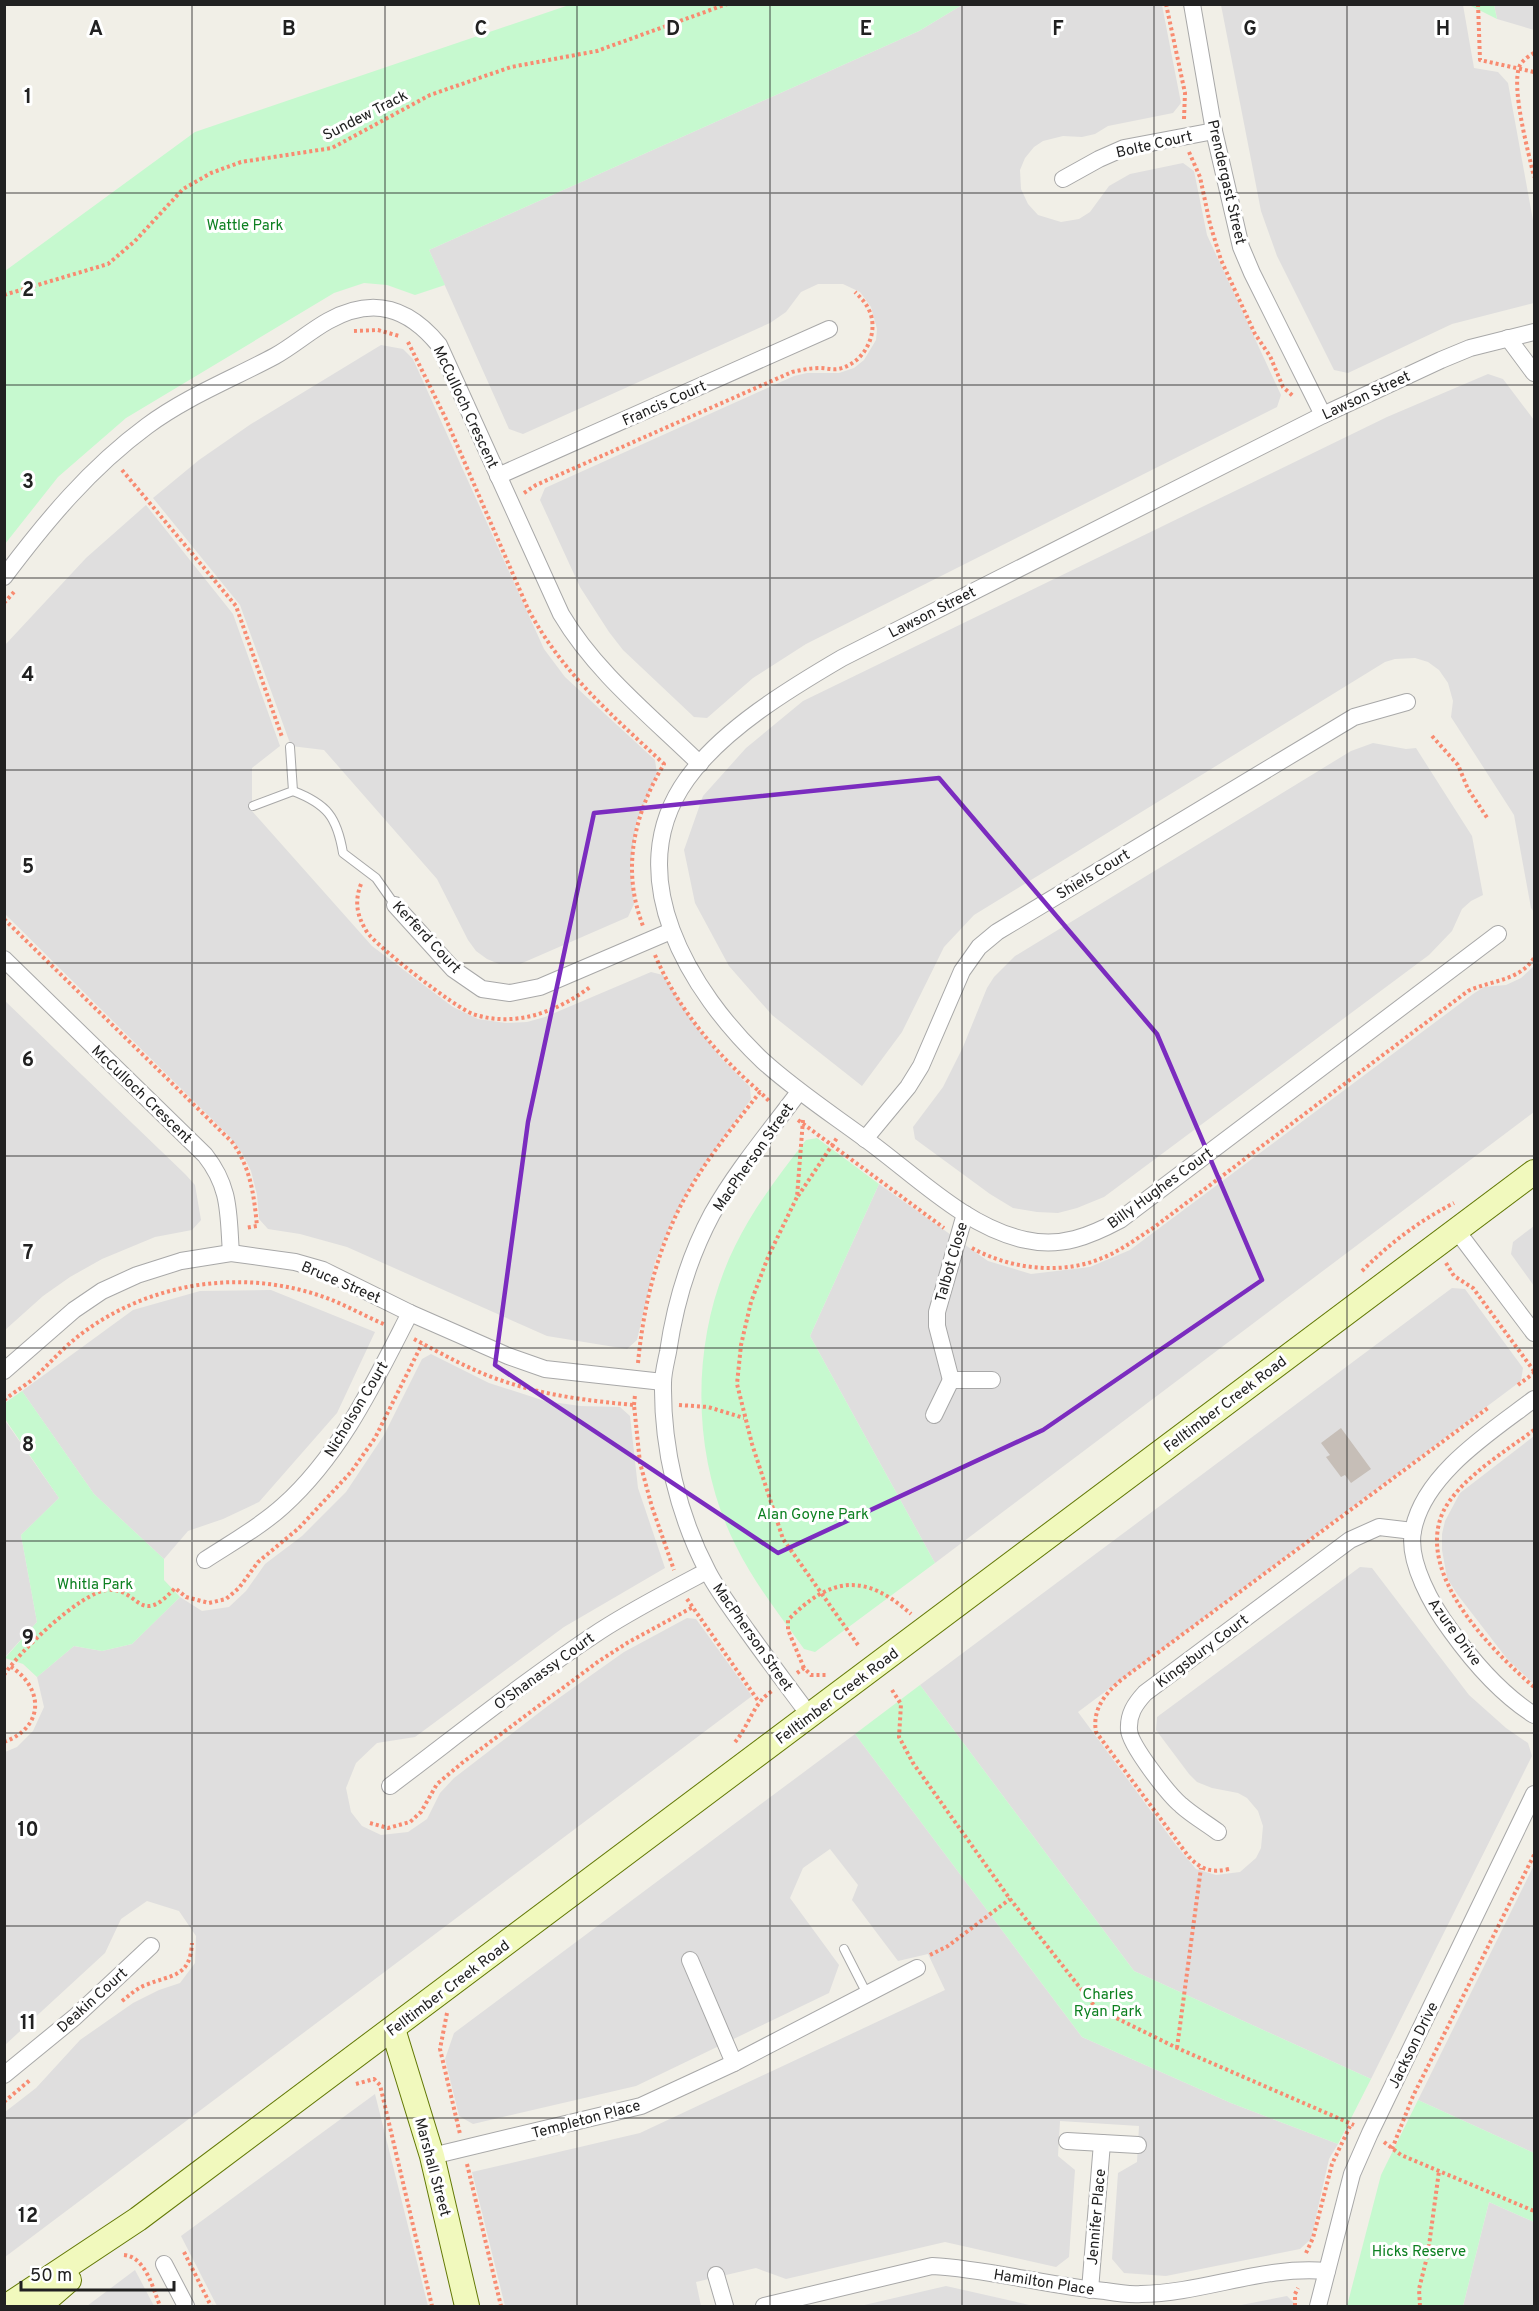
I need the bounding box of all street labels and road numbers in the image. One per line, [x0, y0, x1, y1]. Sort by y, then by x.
street label: Sundew Track [320, 87, 411, 146]
street label: Prendergast Street [1202, 118, 1249, 247]
street label: Bolte Court [1114, 127, 1194, 163]
street label: McCulloch Crescent [428, 343, 501, 472]
street label: Lawson Street [1319, 368, 1414, 425]
street label: Francis Court [620, 377, 710, 431]
street label: Lawson Street [886, 583, 979, 643]
street label: Shiels Court [1054, 846, 1134, 905]
street label: Kerferd Court [387, 898, 464, 978]
street label: McCulloch Crescent [86, 1042, 195, 1148]
street label: MacPherson Street [710, 1100, 799, 1216]
street label: Billy Hughes Court [1104, 1145, 1217, 1234]
street label: Talbot Close [932, 1220, 973, 1305]
street label: Bruce Street [298, 1258, 383, 1309]
street label: Felltimber Creek Road [1161, 1353, 1291, 1458]
street label: Nicholson Court [321, 1358, 393, 1461]
street label: MacPherson Street [707, 1580, 796, 1696]
street label: Azure Drive [1423, 1595, 1485, 1670]
street label: Kingsbury Court [1153, 1611, 1253, 1693]
street label: O'Shanassy Court [491, 1629, 599, 1715]
street label: Felltimber Creek Road [773, 1645, 903, 1750]
street label: Felltimber Creek Road [384, 1937, 514, 2042]
street label: Deakin Court [54, 1965, 132, 2038]
street label: Jackson Drive [1385, 1999, 1444, 2092]
street label: Templeton Place [530, 2097, 643, 2144]
street label: Marshall Street [409, 2116, 454, 2219]
street label: Jennifer Place [1084, 2168, 1111, 2266]
street label: Hamilton Place [992, 2266, 1095, 2301]

